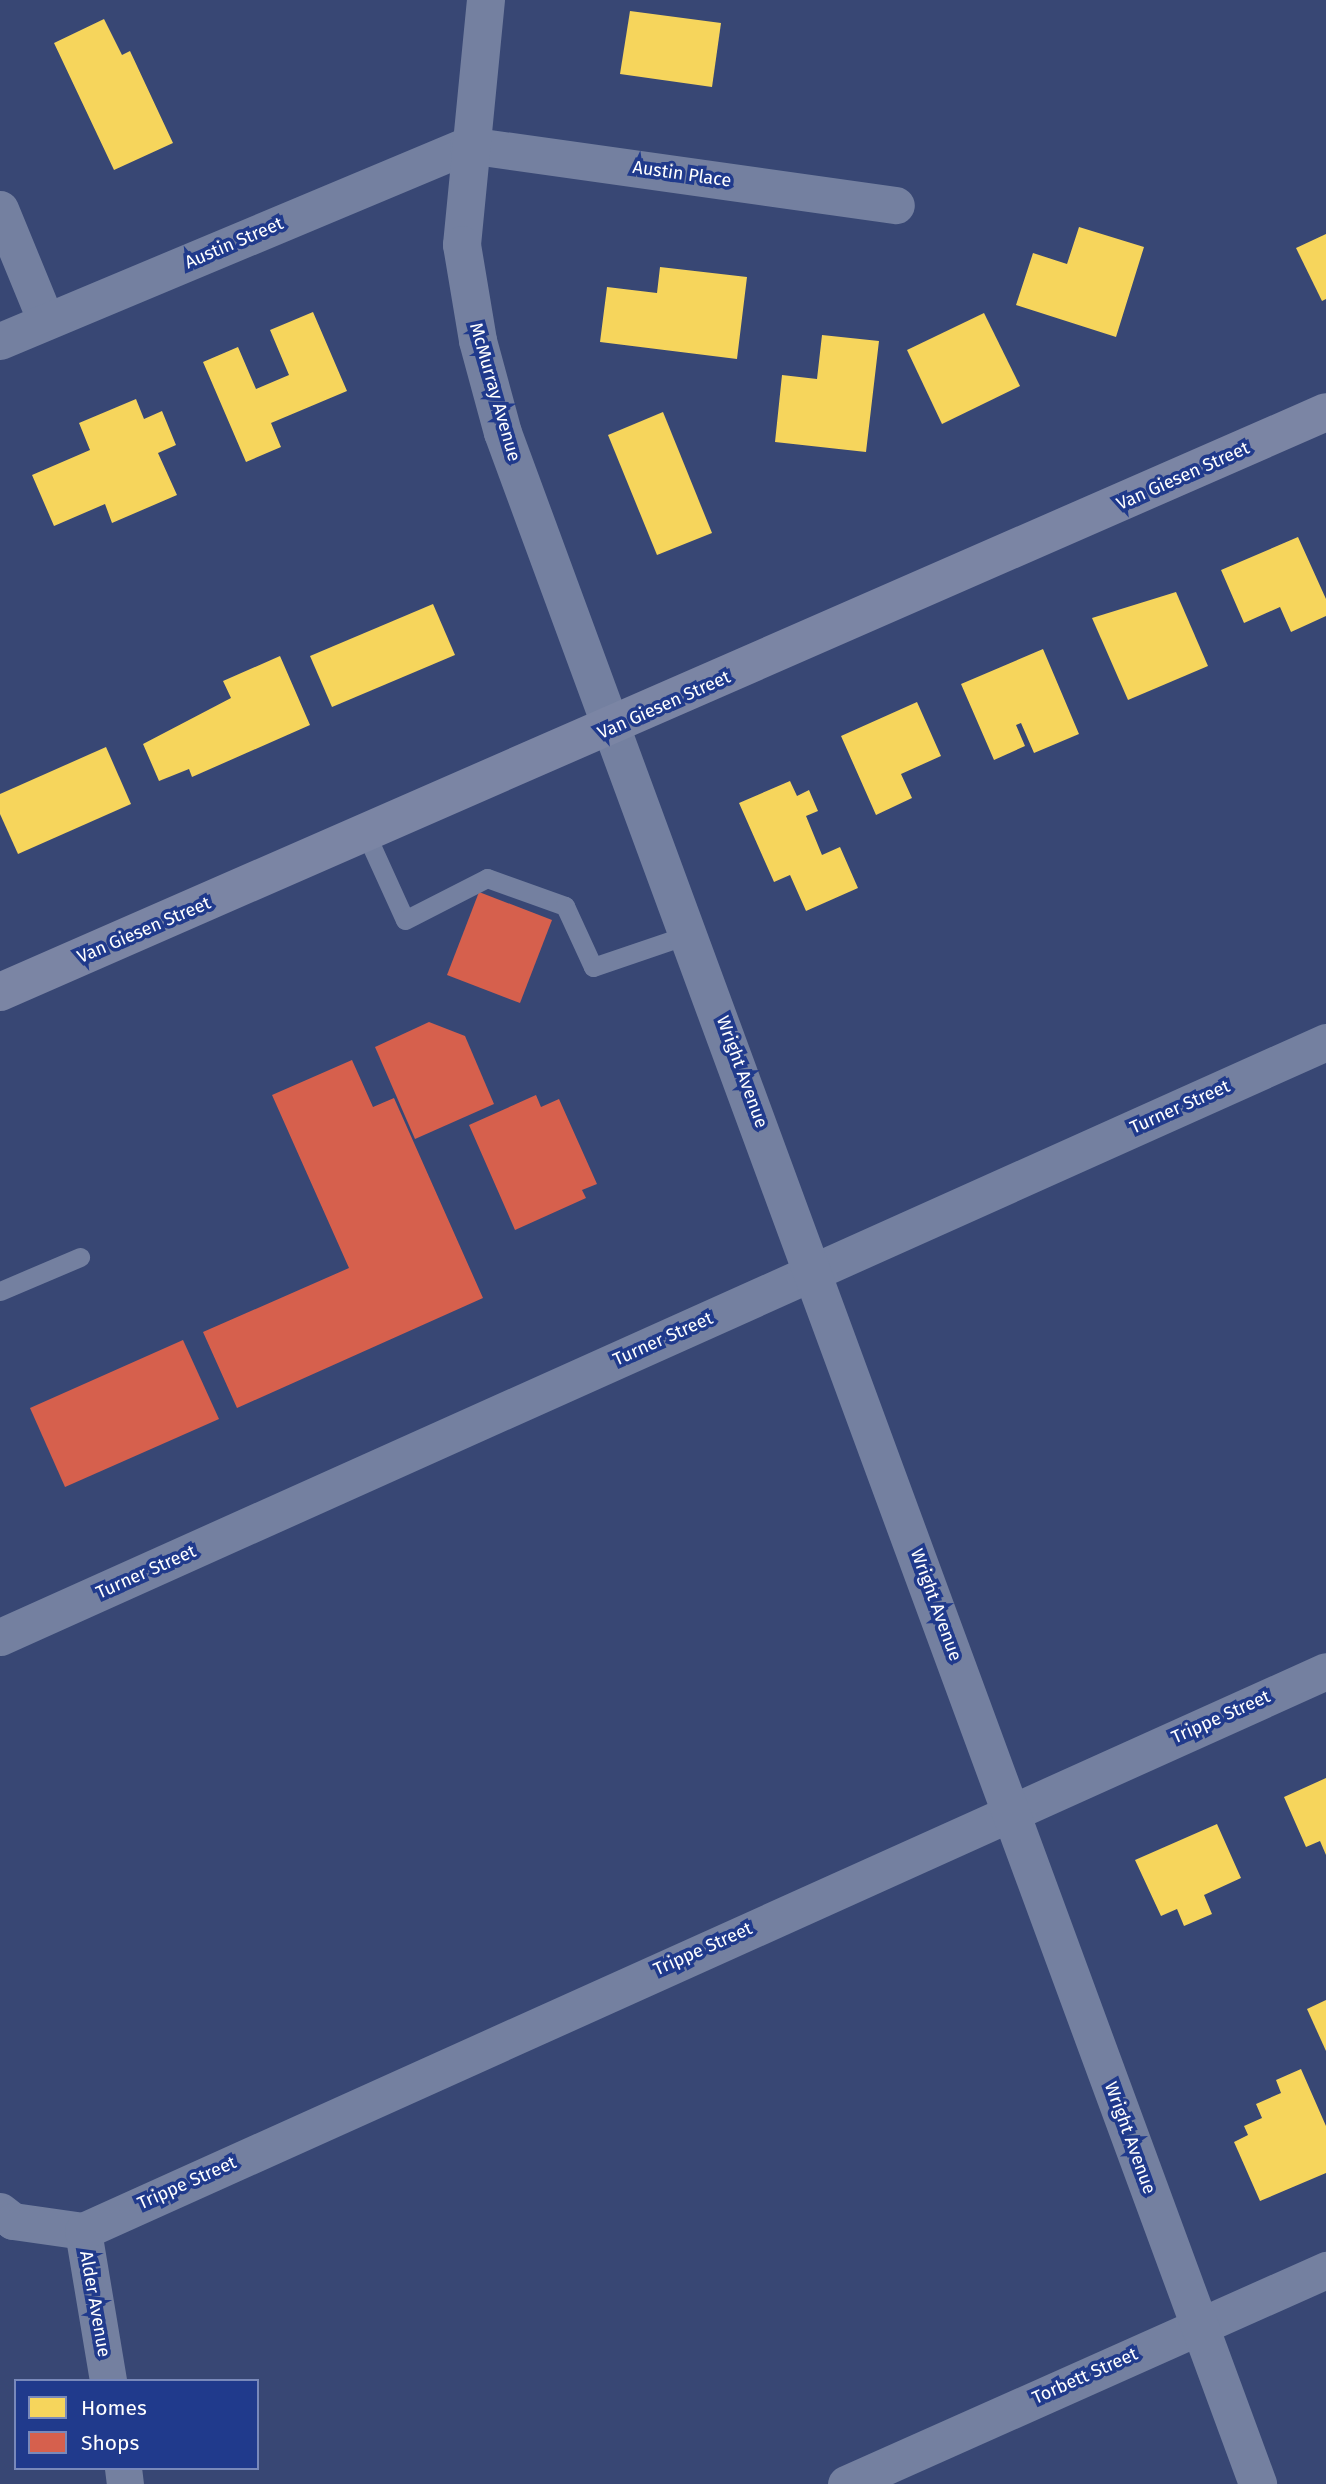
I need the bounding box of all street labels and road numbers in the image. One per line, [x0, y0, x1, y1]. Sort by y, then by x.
street label: Austin Place [631, 156, 733, 192]
street label: Austin Street [181, 213, 287, 273]
street label: McMurray Avenue [465, 320, 525, 464]
street label: Van Giesen Street [1113, 437, 1253, 515]
street label: Van Giesen Street [594, 666, 734, 744]
street label: Van Giesen Street [74, 892, 214, 968]
street label: Wright Avenue [712, 1013, 772, 1131]
street label: Turner Street [1127, 1075, 1233, 1139]
street label: Turner Street [610, 1307, 716, 1371]
street label: Turner Street [93, 1540, 199, 1604]
street label: Wright Avenue [906, 1546, 966, 1664]
street label: Trippe Street [1168, 1686, 1274, 1748]
street label: Trippe Street [650, 1918, 756, 1980]
street label: Wright Avenue [1100, 2079, 1160, 2197]
street label: Trippe Street [134, 2152, 240, 2214]
street label: Alder Avenue [75, 2249, 115, 2359]
street label: Torbett Street [1029, 2343, 1141, 2409]

